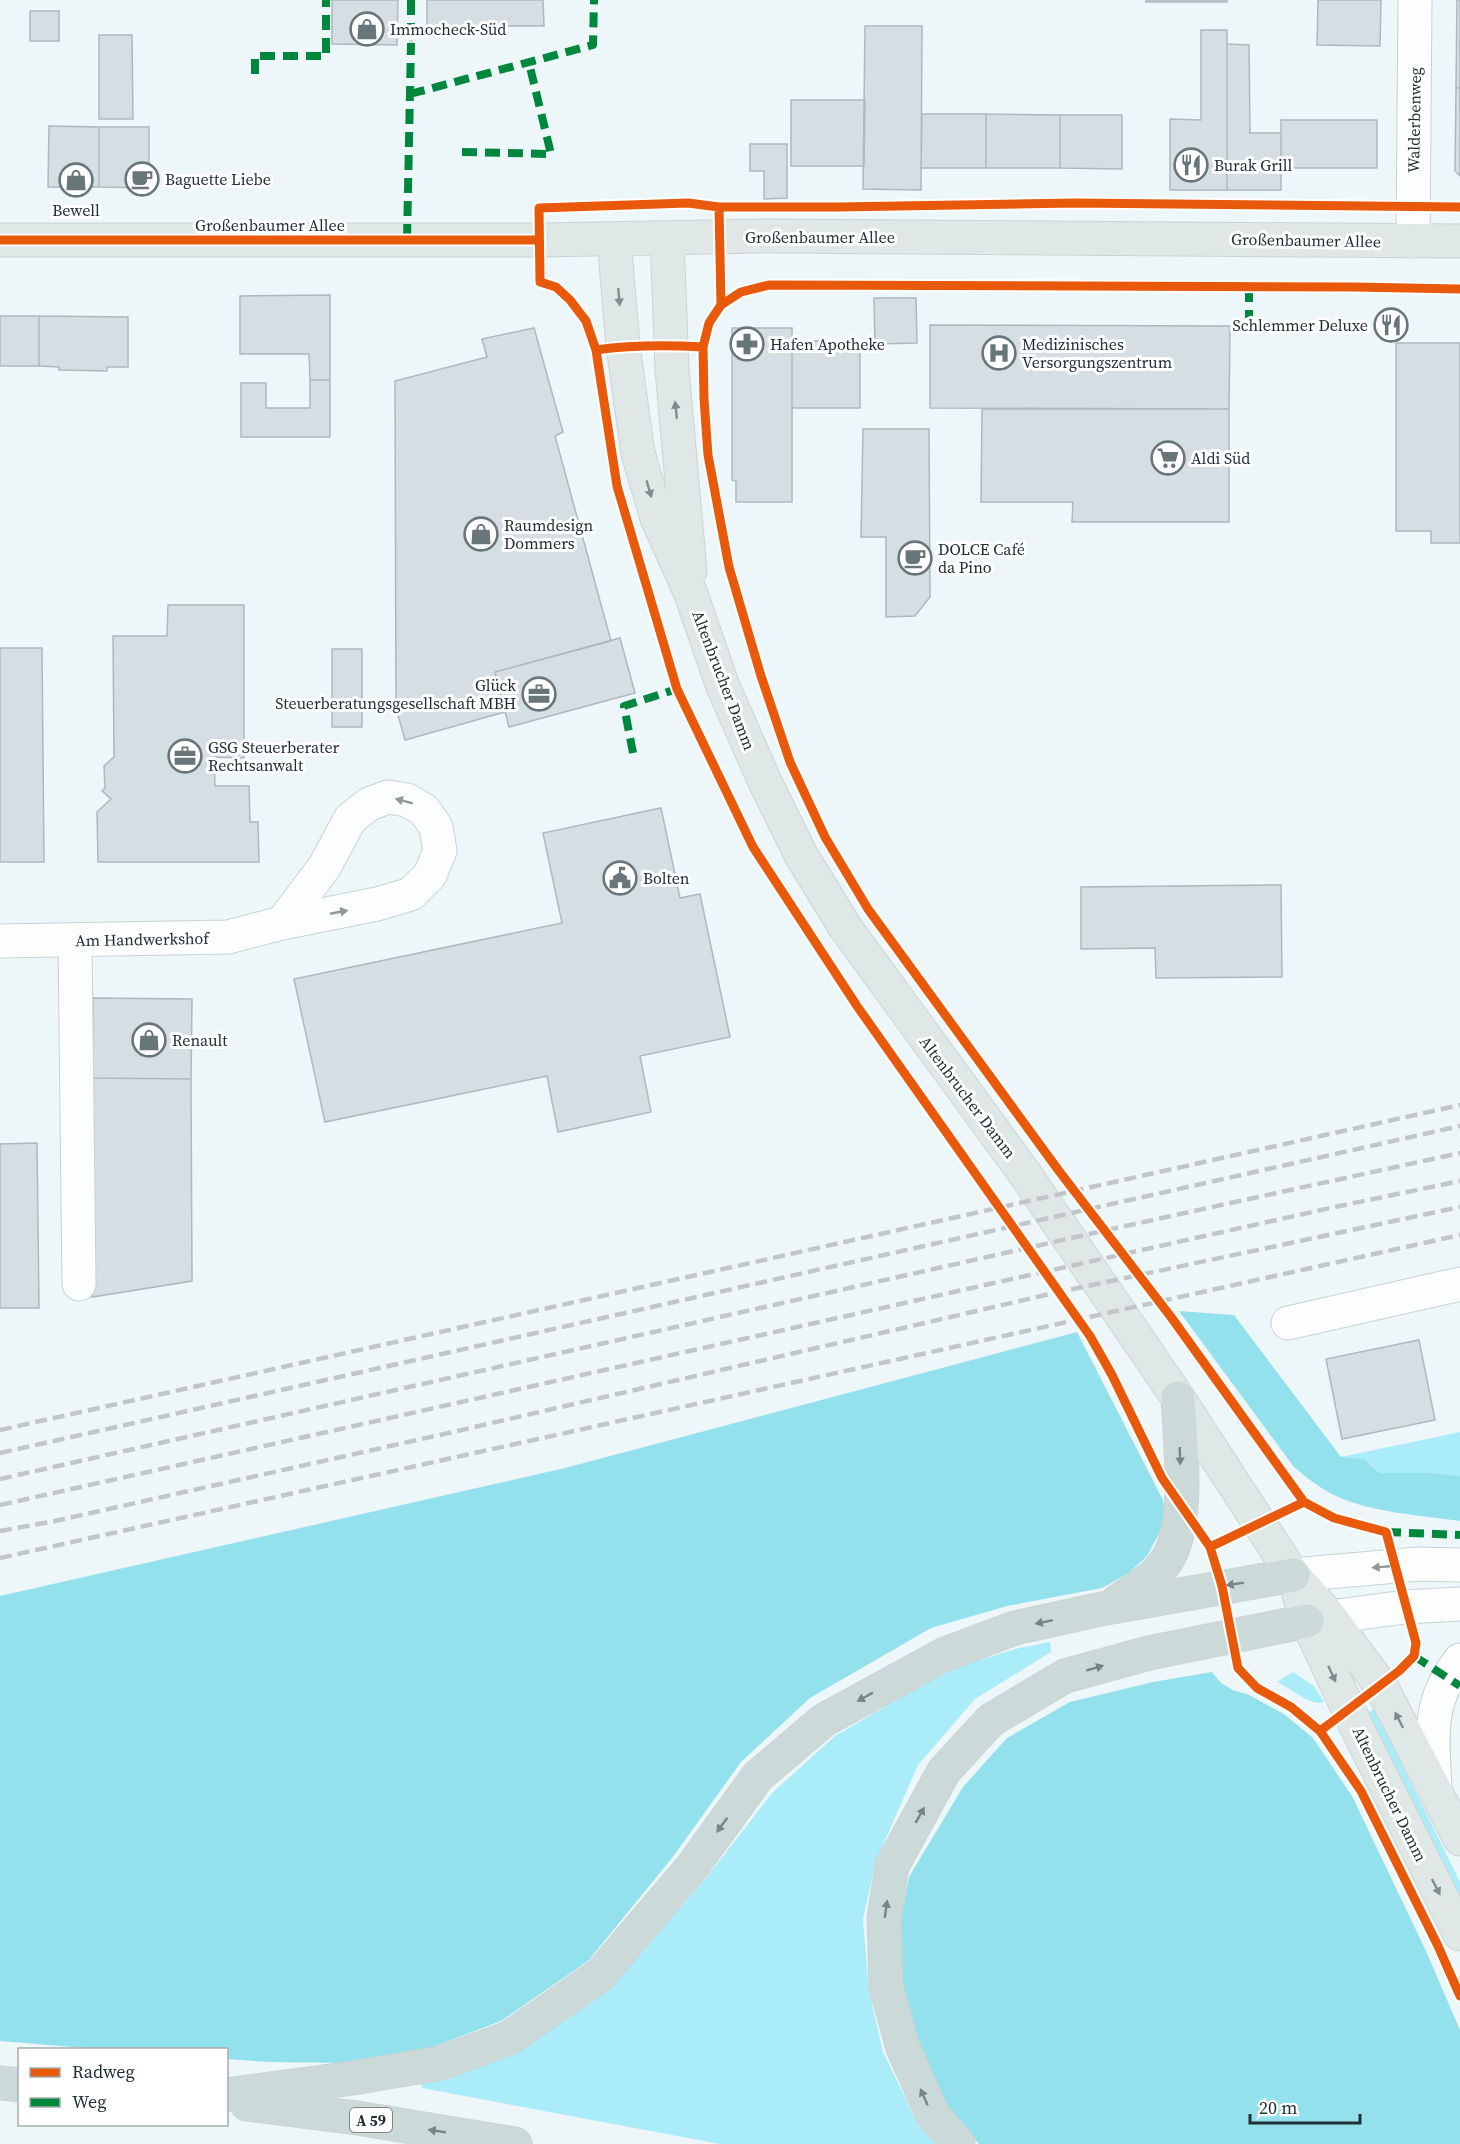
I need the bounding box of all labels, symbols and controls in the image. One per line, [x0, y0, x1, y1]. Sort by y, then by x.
shop icon: Immocheck-Süd [349, 11, 385, 47]
place label: Immocheck-Süd [390, 18, 506, 40]
street label: Walderbenweg [1402, 67, 1426, 173]
restaurant icon: Burak Grill [1173, 147, 1209, 183]
place label: Burak Grill [1214, 154, 1293, 176]
cafe icon: Baguette Liebe [124, 161, 160, 197]
shop icon: Bewell [58, 162, 94, 198]
place label: Baguette Liebe [165, 168, 271, 190]
place label: Bewell [52, 199, 100, 221]
street label: Großenbaumer Allee [195, 214, 345, 236]
street label: Großenbaumer Allee [745, 226, 895, 248]
street label: Großenbaumer Allee [1231, 228, 1381, 252]
one-way arrow [614, 288, 624, 307]
restaurant icon: Schlemmer Deluxe [1373, 307, 1409, 343]
place label: Schlemmer Deluxe [1233, 314, 1368, 336]
pharmacy icon: Hafen Apotheke [729, 326, 765, 362]
place label: Hafen Apotheke [770, 333, 885, 355]
place label: Medizinisches Versorgungszentrum [1022, 333, 1172, 373]
hospital icon: Medizinisches Versorgungszentrum [981, 335, 1017, 371]
one-way arrow [671, 401, 681, 420]
supermarket icon: Aldi Süd [1150, 440, 1186, 476]
place label: Aldi Süd [1191, 447, 1250, 469]
one-way arrow [645, 481, 654, 499]
place label: Raumdesign Dommers [504, 514, 594, 554]
shop icon: Raumdesign Dommers [463, 516, 499, 552]
place label: DOLCE Café da Pino [938, 538, 1025, 578]
cafe icon: DOLCE Café da Pino [897, 540, 933, 576]
street label: Altenbrucher Damm [687, 607, 761, 753]
place label: Glück Steuerberatungsgesellschaft MBH [275, 674, 516, 714]
office icon: Glück Steuerberatungsgesellschaft MBH [521, 676, 557, 712]
place label: GSG Steuerberater Rechtsanwalt [208, 736, 340, 776]
office icon: GSG Steuerberater Rechtsanwalt [167, 738, 203, 774]
one-way arrow [395, 795, 413, 805]
public building icon: Bolten [602, 860, 638, 896]
place label: Bolten [643, 867, 690, 889]
one-way arrow [330, 907, 349, 916]
street label: Am Handwerkshof [75, 927, 210, 951]
shop icon: Renault [131, 1022, 167, 1058]
place label: Renault [172, 1029, 228, 1051]
street label: Altenbrucher Damm [915, 1031, 1021, 1163]
one-way arrow [1176, 1447, 1185, 1466]
one-way arrow [1371, 1562, 1390, 1572]
one-way arrow [1226, 1580, 1245, 1589]
one-way arrow [1035, 1617, 1053, 1627]
one-way arrow [1086, 1663, 1104, 1672]
one-way arrow [1328, 1666, 1337, 1683]
one-way arrow [857, 1692, 874, 1702]
one-way arrow [1394, 1711, 1404, 1728]
street label: Altenbrucher Damm [1348, 1723, 1432, 1865]
one-way arrow [915, 1806, 925, 1823]
one-way arrow [716, 1817, 728, 1833]
one-way arrow [1431, 1878, 1441, 1896]
one-way arrow [881, 1899, 890, 1918]
legend [18, 2048, 228, 2126]
text: Radweg [72, 2059, 135, 2084]
scale bar [1250, 2087, 1360, 2125]
one-way arrow [920, 2088, 929, 2105]
text: Weg [72, 2089, 107, 2114]
text: 20 m [1259, 2095, 1297, 2120]
road number: A 59 [350, 2108, 392, 2132]
one-way arrow [427, 2126, 446, 2135]

